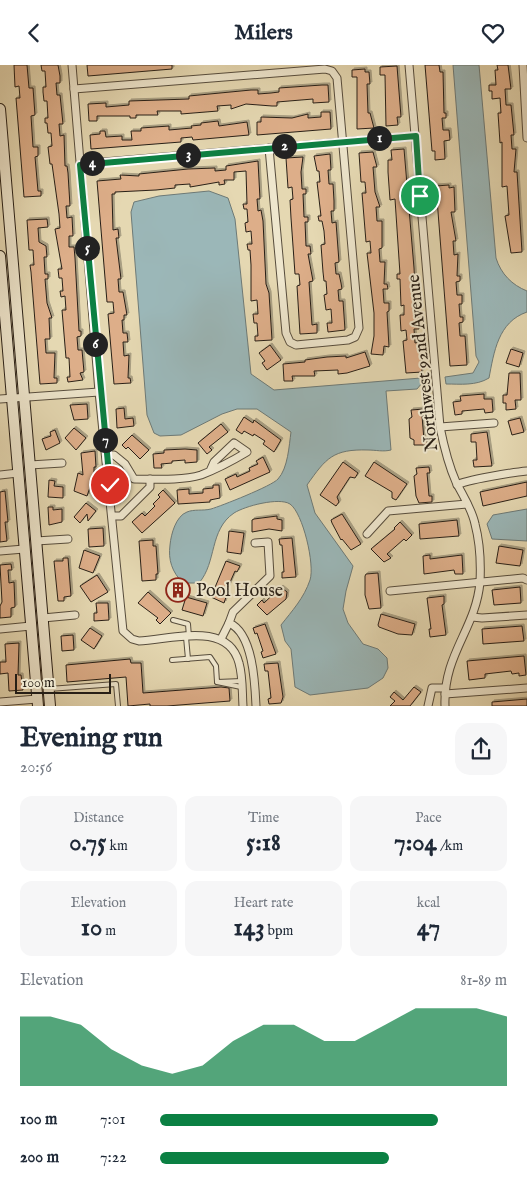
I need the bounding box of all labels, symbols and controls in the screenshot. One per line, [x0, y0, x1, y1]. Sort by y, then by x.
icon: back [20, 19, 48, 47]
text: Milers [234, 19, 293, 47]
icon: heart [479, 19, 507, 47]
pin: 1 [366, 125, 392, 151]
text: 1 [377, 129, 382, 147]
pin: 2 [272, 133, 296, 159]
text: 2 [281, 137, 288, 155]
pin: 3 [176, 143, 200, 167]
text: 3 [186, 146, 191, 164]
pin: 4 [80, 151, 104, 175]
text: 4 [89, 154, 96, 172]
pin [399, 175, 441, 217]
icon: arrive [406, 182, 434, 210]
pin: 5 [74, 235, 100, 261]
text: 5 [85, 239, 90, 257]
street label: Northwest 92nd Avenue [403, 273, 444, 452]
pin: 6 [82, 331, 108, 357]
text: 6 [93, 335, 98, 353]
pin: 7 [92, 427, 118, 453]
text: 7 [102, 431, 109, 449]
pin [89, 464, 131, 506]
icon: check [96, 471, 124, 499]
building icon: Pool House [165, 577, 191, 603]
place label: Pool House [196, 580, 283, 603]
scale bar [15, 671, 111, 694]
text: 100 m [22, 674, 55, 692]
text: Evening run [20, 721, 163, 756]
button: share [455, 723, 507, 775]
text: 20:56 [20, 758, 52, 778]
text: Distance [73, 809, 124, 827]
text: Time [248, 809, 279, 827]
text: Pace [415, 809, 442, 827]
text: 0.75 [69, 827, 106, 859]
text: 5:18 [246, 827, 281, 859]
text: 7:04 [394, 827, 437, 859]
text: km [106, 837, 128, 855]
text: /km [437, 837, 463, 855]
text: Elevation [71, 894, 126, 912]
text: Heart rate [234, 894, 293, 912]
text: kcal [417, 894, 440, 912]
text: 10 [81, 912, 102, 944]
text: 143 [234, 912, 265, 944]
text: 47 [417, 912, 440, 944]
text: m [102, 922, 116, 940]
text: bpm [265, 922, 293, 940]
text: Elevation [20, 971, 83, 991]
text: 81–89 m [460, 971, 507, 991]
text: 100 m [20, 1110, 57, 1130]
text: 7:01 [100, 1110, 125, 1130]
text: 200 m [20, 1148, 59, 1168]
text: 7:22 [100, 1148, 127, 1168]

